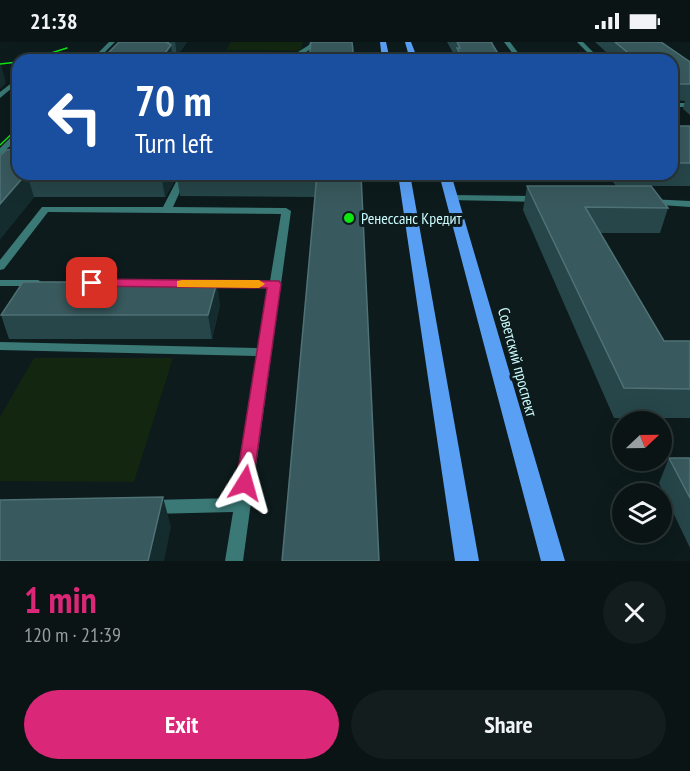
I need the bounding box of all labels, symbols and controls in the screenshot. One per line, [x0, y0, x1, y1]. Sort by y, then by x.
text: 21:38 [30, 7, 78, 35]
text: 70 m [135, 73, 212, 128]
icon: left [36, 78, 114, 156]
text: Turn left [135, 126, 213, 160]
place label: Ренессанс Кредит [361, 208, 463, 228]
marker: Ренессанс Кредит [342, 211, 356, 225]
pin [66, 257, 117, 308]
icon: arrive [75, 266, 108, 299]
street label: Советский проспект [494, 305, 542, 420]
north arrow [612, 411, 672, 471]
map controls [612, 411, 672, 543]
position arrow [213, 451, 277, 515]
button: layers [612, 483, 672, 543]
text: 1 min [24, 576, 97, 623]
button: close [603, 581, 666, 644]
text: 120 m · 21:39 [24, 622, 121, 648]
button: Exit [24, 690, 339, 759]
button: Share [351, 690, 666, 759]

